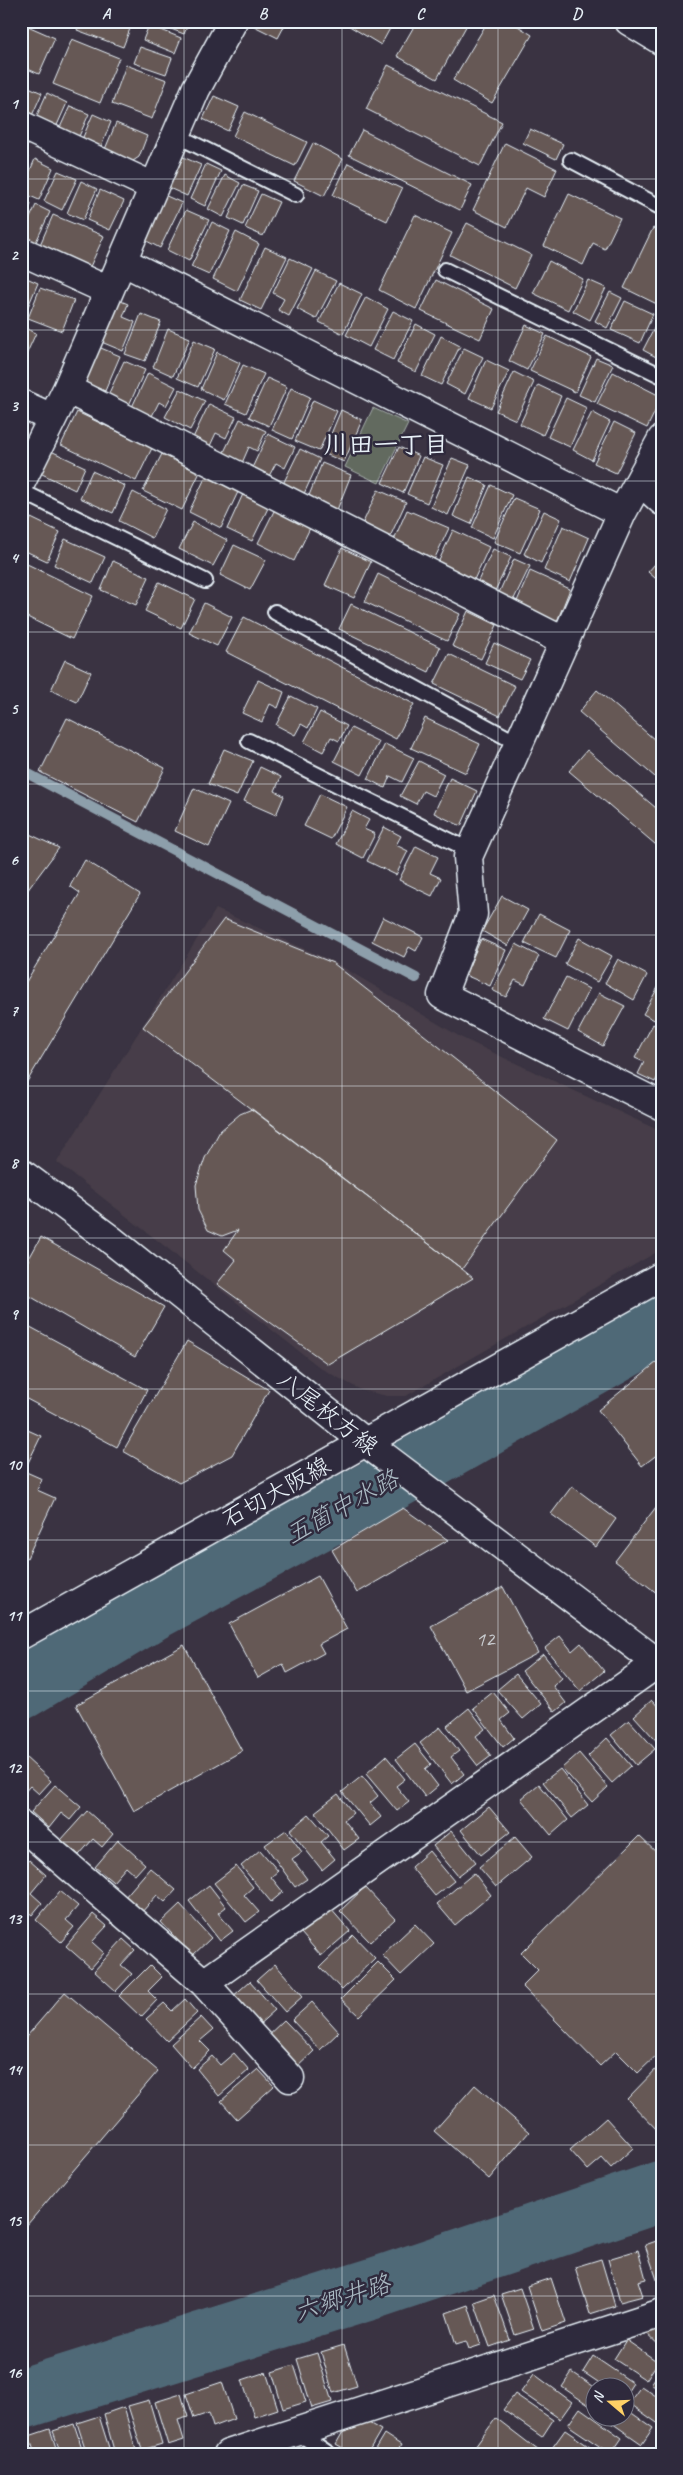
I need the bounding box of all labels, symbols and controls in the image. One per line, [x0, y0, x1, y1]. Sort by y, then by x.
text: A [102, 4, 112, 24]
text: B [259, 4, 269, 24]
text: C [416, 4, 426, 24]
text: D [572, 4, 583, 24]
text: 1 [10, 94, 19, 114]
text: 2 [10, 245, 19, 265]
text: 3 [10, 396, 19, 416]
district label: 川田一丁目 [323, 429, 449, 461]
text: 4 [10, 548, 19, 568]
text: 5 [11, 699, 20, 719]
text: 6 [10, 850, 19, 870]
text: 7 [10, 1001, 19, 1021]
text: 8 [10, 1153, 19, 1173]
text: 9 [10, 1304, 19, 1324]
street label: 八尾枚方線 [271, 1364, 385, 1462]
street label: 石切大阪線 [216, 1450, 336, 1534]
text: 10 [7, 1455, 23, 1475]
water label: 五箇中水路 [280, 1462, 406, 1551]
text: 11 [7, 1606, 23, 1626]
house number: 12 [476, 1626, 496, 1652]
text: 12 [7, 1758, 23, 1778]
text: 13 [7, 1909, 23, 1929]
text: 14 [7, 2060, 23, 2080]
text: 15 [7, 2211, 23, 2231]
water label: 六郷井路 [289, 2267, 396, 2329]
text: 16 [7, 2363, 23, 2383]
north arrow [586, 2378, 636, 2428]
text: N [589, 2389, 608, 2405]

